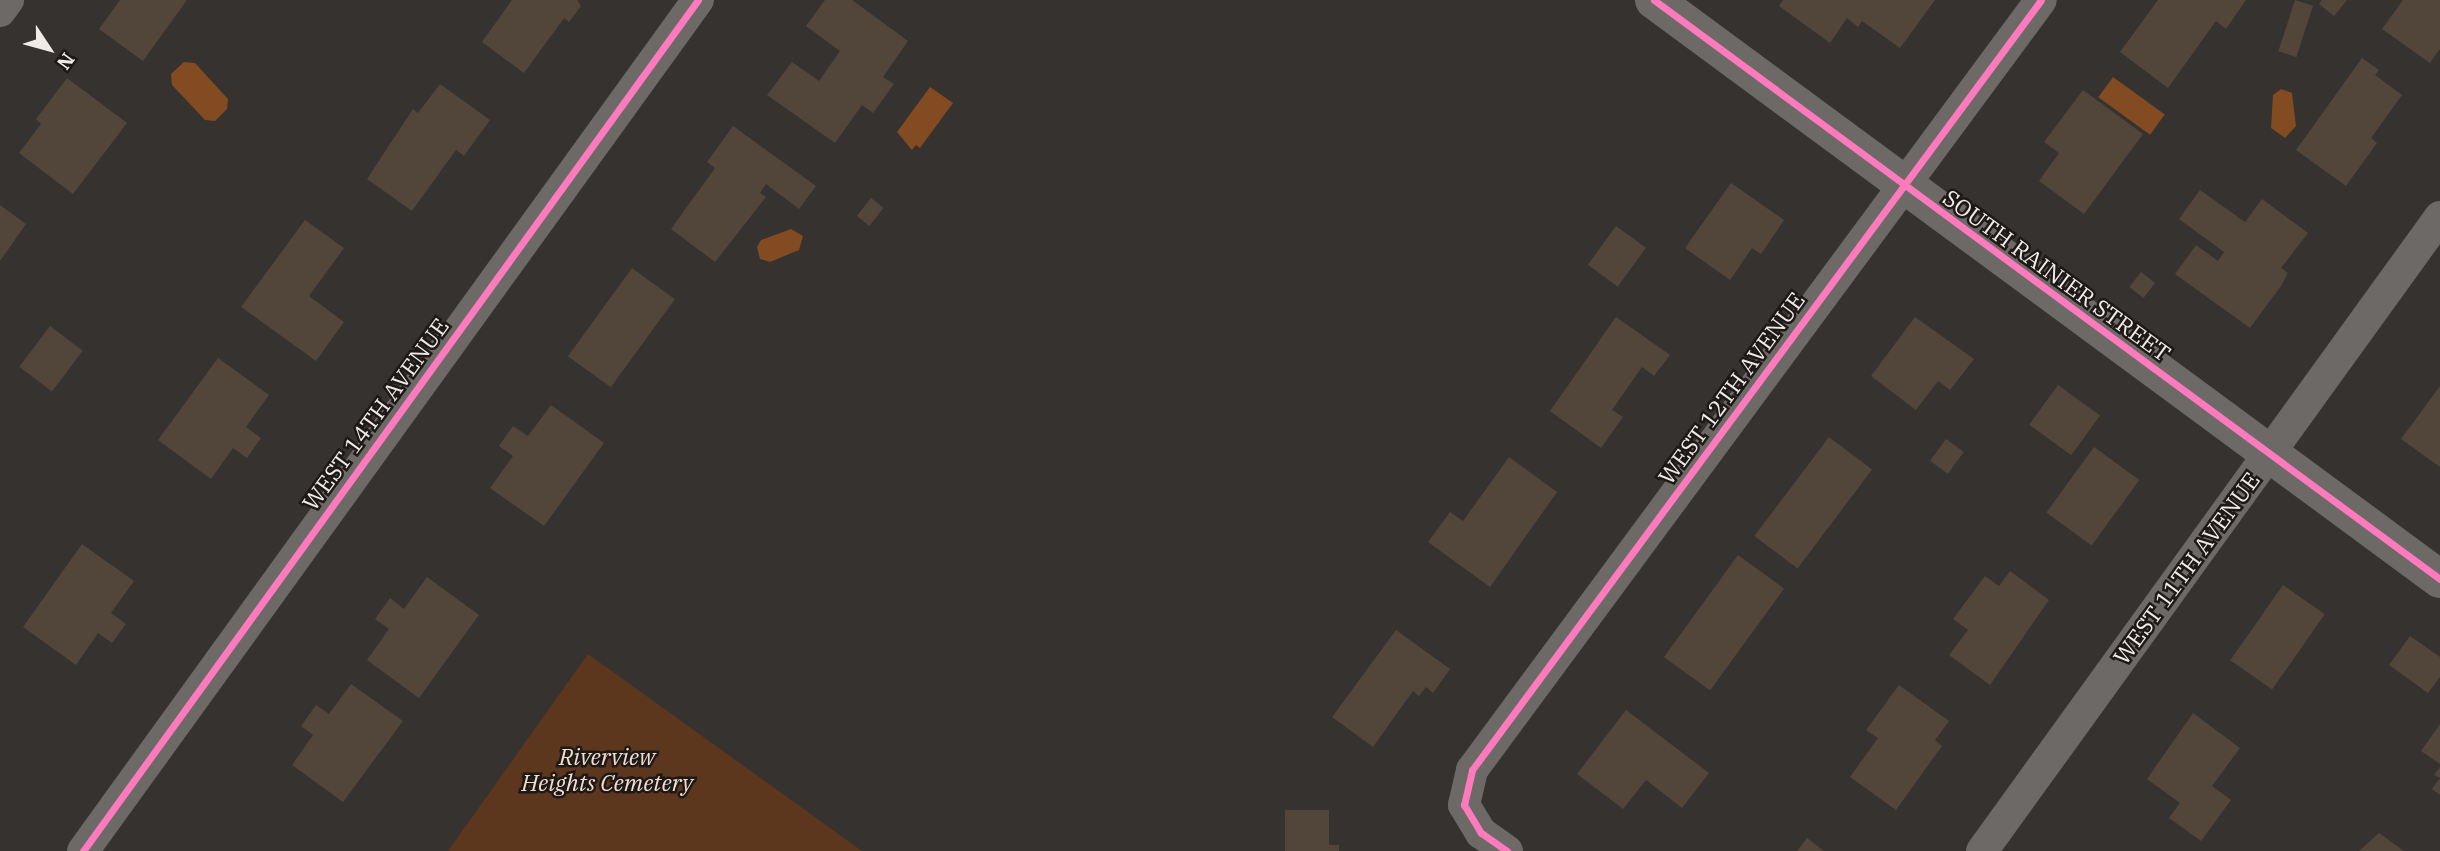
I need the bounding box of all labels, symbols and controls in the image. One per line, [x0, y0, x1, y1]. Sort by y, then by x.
north arrow [14, 14, 84, 84]
text: N [52, 48, 80, 74]
street label: SOUTH RAINIER STREET [1938, 183, 2176, 367]
street label: WEST 12TH AVENUE [1652, 287, 1810, 489]
street label: WEST 14TH AVENUE [296, 313, 454, 515]
street label: WEST 11TH AVENUE [2107, 467, 2265, 669]
park label: Riverview Heights Cemetery [521, 742, 693, 796]

